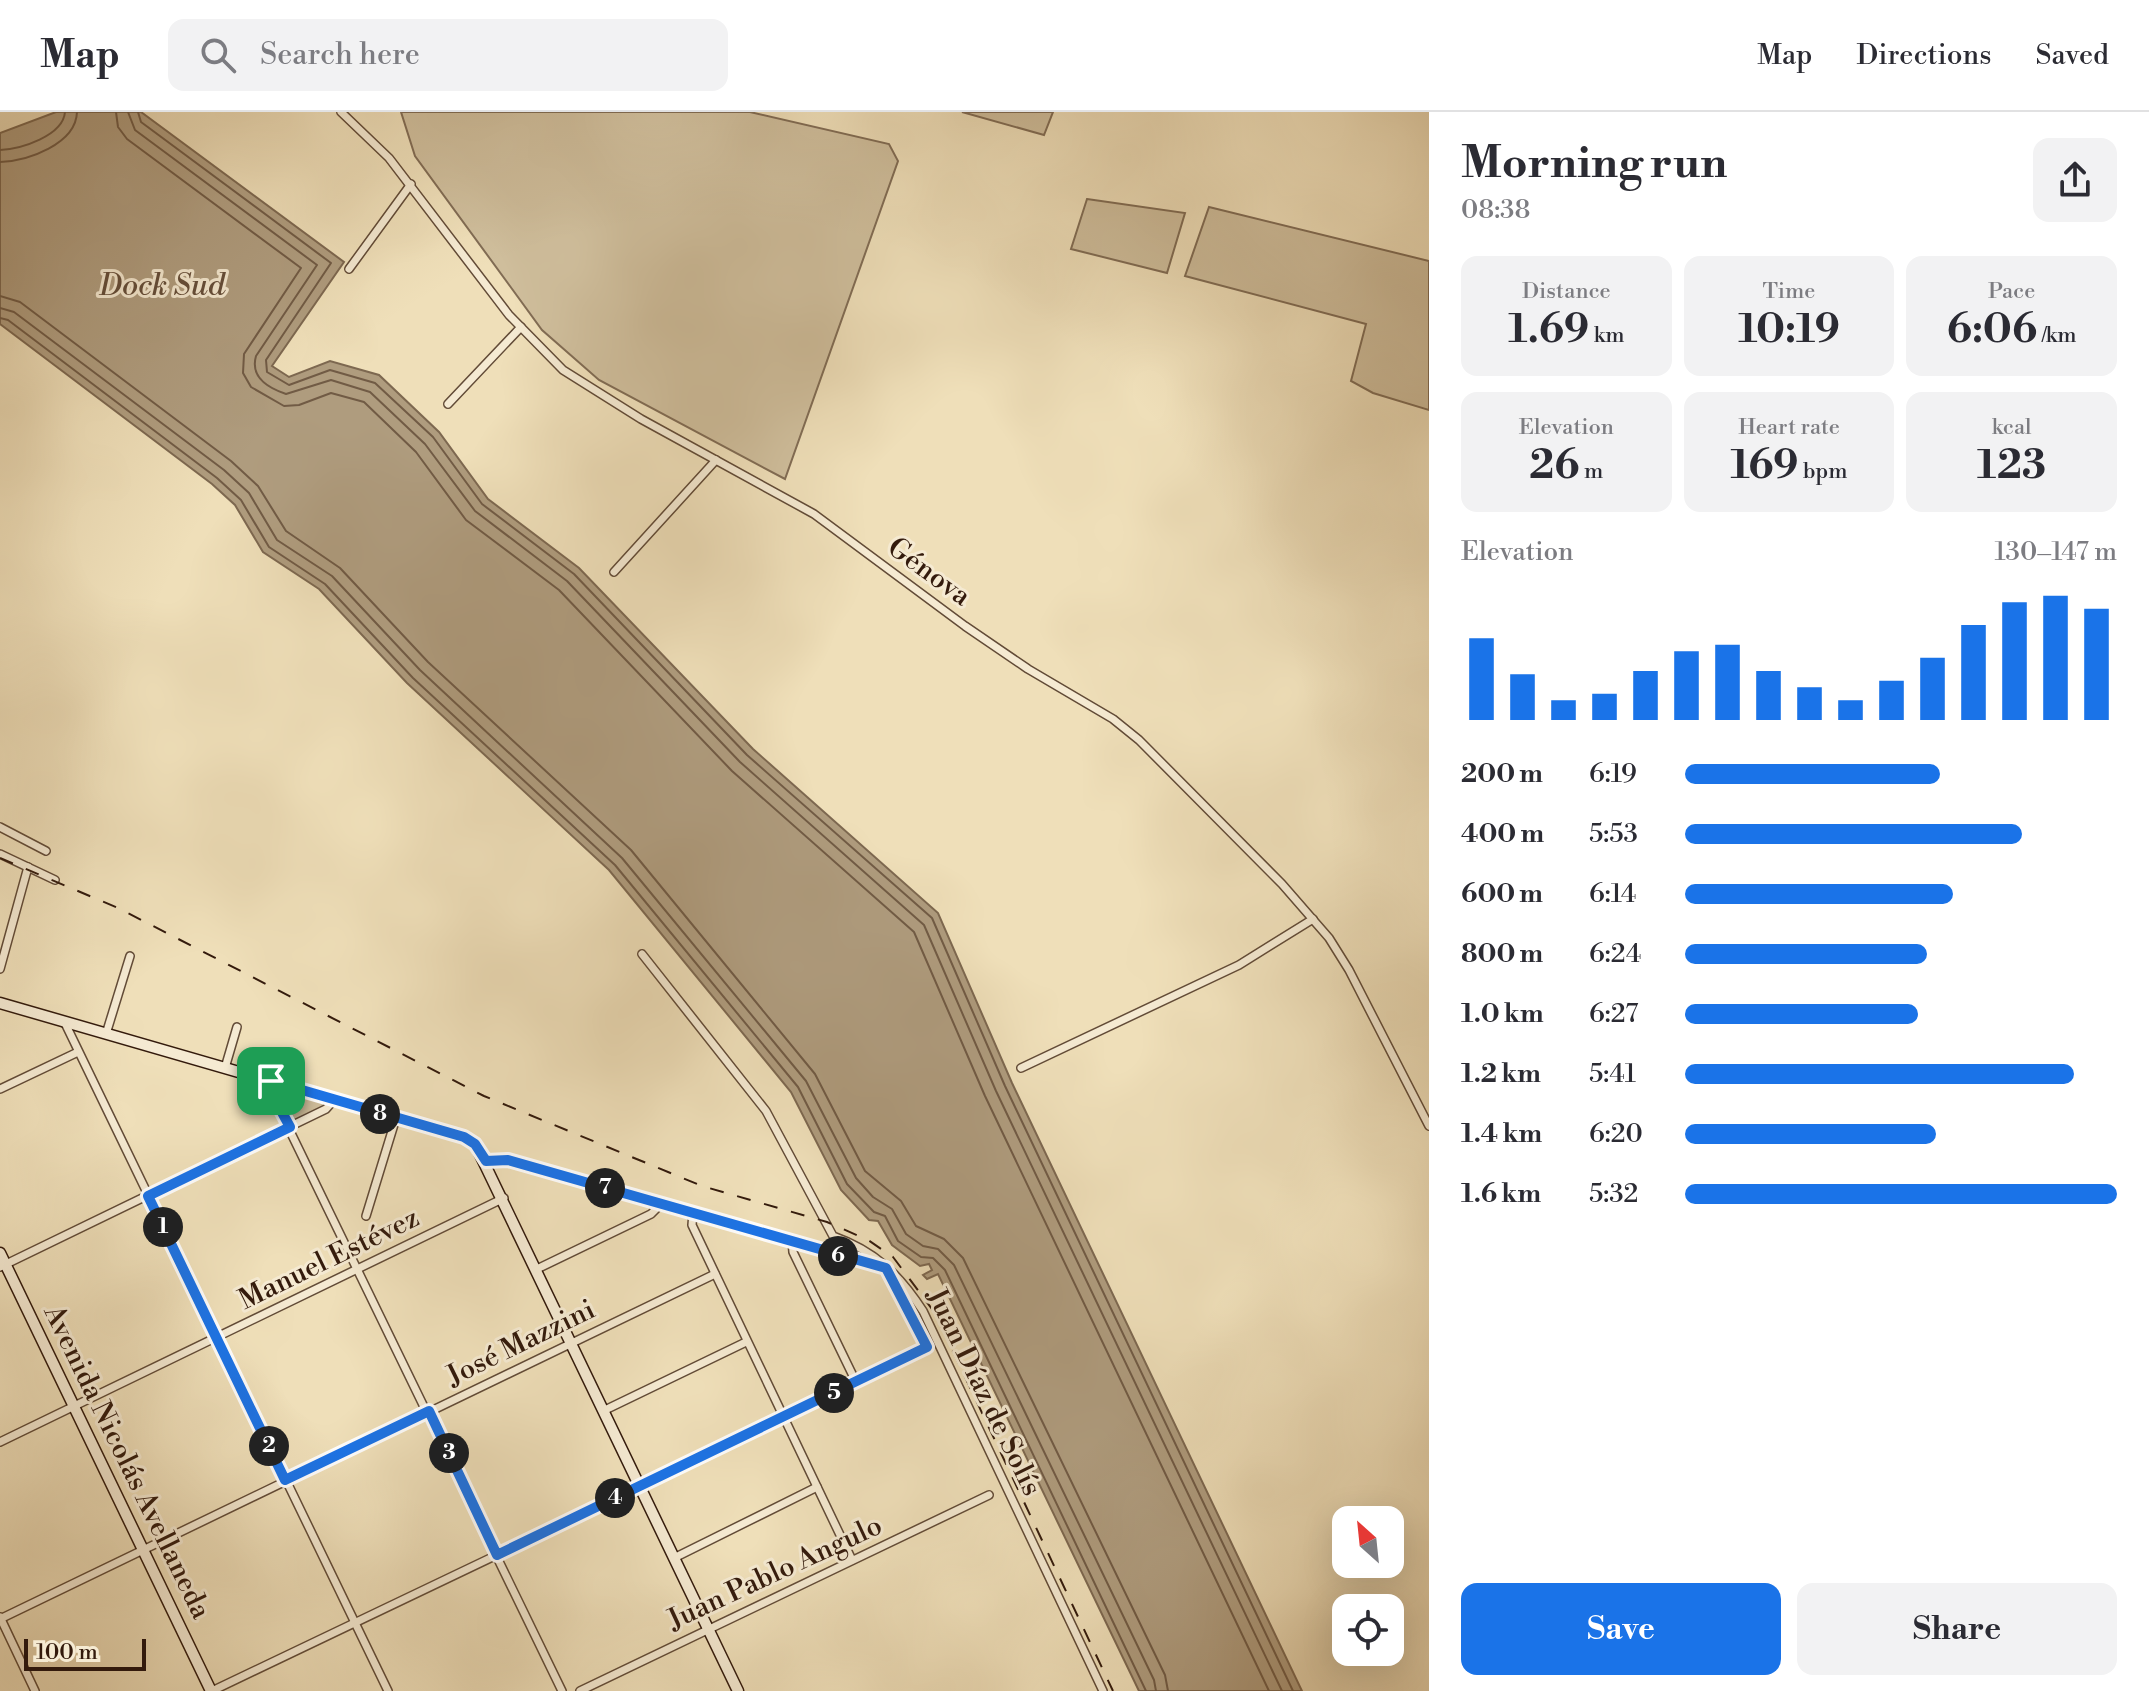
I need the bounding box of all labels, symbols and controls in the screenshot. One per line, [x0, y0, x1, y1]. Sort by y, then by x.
search box [168, 19, 728, 91]
text: Map [40, 32, 120, 79]
icon: search [196, 33, 240, 77]
text: Search here [260, 36, 420, 74]
text: Map [1757, 38, 1812, 73]
text: Directions [1856, 38, 1991, 73]
text: Saved [2035, 38, 2109, 73]
text: Morning run [1461, 136, 1727, 191]
button: share [2033, 138, 2117, 222]
text: 08:38 [1461, 194, 1530, 226]
water label: Dock Sud [98, 267, 226, 305]
text: Distance [1522, 278, 1611, 305]
text: Time [1763, 278, 1815, 305]
text: Pace [1988, 278, 2035, 305]
text: 1.69 [1508, 305, 1589, 355]
text: 10:19 [1738, 305, 1840, 355]
text: 6:06 [1947, 305, 2037, 355]
text: km [1589, 322, 1624, 349]
text: /km [2037, 322, 2077, 349]
text: Elevation [1519, 414, 1614, 441]
text: Heart rate [1738, 414, 1840, 441]
text: kcal [1992, 414, 2032, 441]
text: 26 [1529, 441, 1580, 491]
text: 169 [1730, 441, 1799, 491]
text: 123 [1977, 441, 2046, 491]
text: m [1580, 458, 1603, 485]
text: bpm [1799, 458, 1848, 485]
street label: Génova [880, 530, 978, 614]
text: Elevation [1461, 536, 1574, 568]
text: 130–147 m [1994, 536, 2117, 568]
text: 200 m [1461, 758, 1543, 790]
text: 6:19 [1589, 758, 1637, 790]
text: 400 m [1461, 818, 1544, 850]
text: 5:53 [1589, 818, 1638, 850]
text: 600 m [1461, 878, 1543, 910]
text: 6:14 [1589, 878, 1636, 910]
text: 800 m [1461, 938, 1543, 970]
text: 6:24 [1589, 938, 1641, 970]
text: 1.0 km [1461, 998, 1544, 1030]
text: 6:27 [1589, 998, 1638, 1030]
pin [237, 1047, 305, 1115]
text: 1.2 km [1461, 1058, 1541, 1090]
text: 5:41 [1589, 1058, 1636, 1090]
icon: arrive [249, 1059, 293, 1103]
pin: 8 [360, 1094, 400, 1134]
text: 8 [373, 1100, 387, 1127]
text: 1.4 km [1461, 1118, 1542, 1150]
text: 6:20 [1589, 1118, 1643, 1150]
pin: 7 [585, 1168, 625, 1208]
text: 7 [599, 1174, 611, 1201]
text: 1.6 km [1461, 1178, 1541, 1210]
text: 5:32 [1589, 1178, 1638, 1210]
street label: Manuel Estévez [233, 1200, 425, 1318]
pin: 1 [143, 1207, 183, 1247]
text: 1 [158, 1213, 168, 1240]
pin: 6 [818, 1236, 858, 1276]
text: 6 [831, 1242, 845, 1269]
street label: Juan Díaz de Solís [918, 1282, 1049, 1501]
street label: José Mazzini [440, 1292, 601, 1394]
street label: Avenida Nicolás Avellaneda [35, 1298, 219, 1625]
pin: 5 [814, 1373, 854, 1413]
text: 5 [827, 1379, 841, 1406]
pin: 2 [249, 1426, 289, 1466]
text: 2 [262, 1432, 276, 1459]
pin: 3 [429, 1433, 469, 1473]
text: 3 [442, 1439, 456, 1466]
pin: 4 [595, 1478, 635, 1518]
text: 4 [608, 1484, 622, 1511]
north arrow [1332, 1506, 1404, 1578]
map controls [1332, 1506, 1404, 1666]
street label: Juan Pablo Angulo [661, 1508, 888, 1638]
button: Save [1461, 1583, 1781, 1675]
button: Share [1797, 1583, 2117, 1675]
button: locate [1332, 1594, 1404, 1666]
scale bar [24, 1635, 146, 1671]
text: 100 m [36, 1639, 98, 1666]

